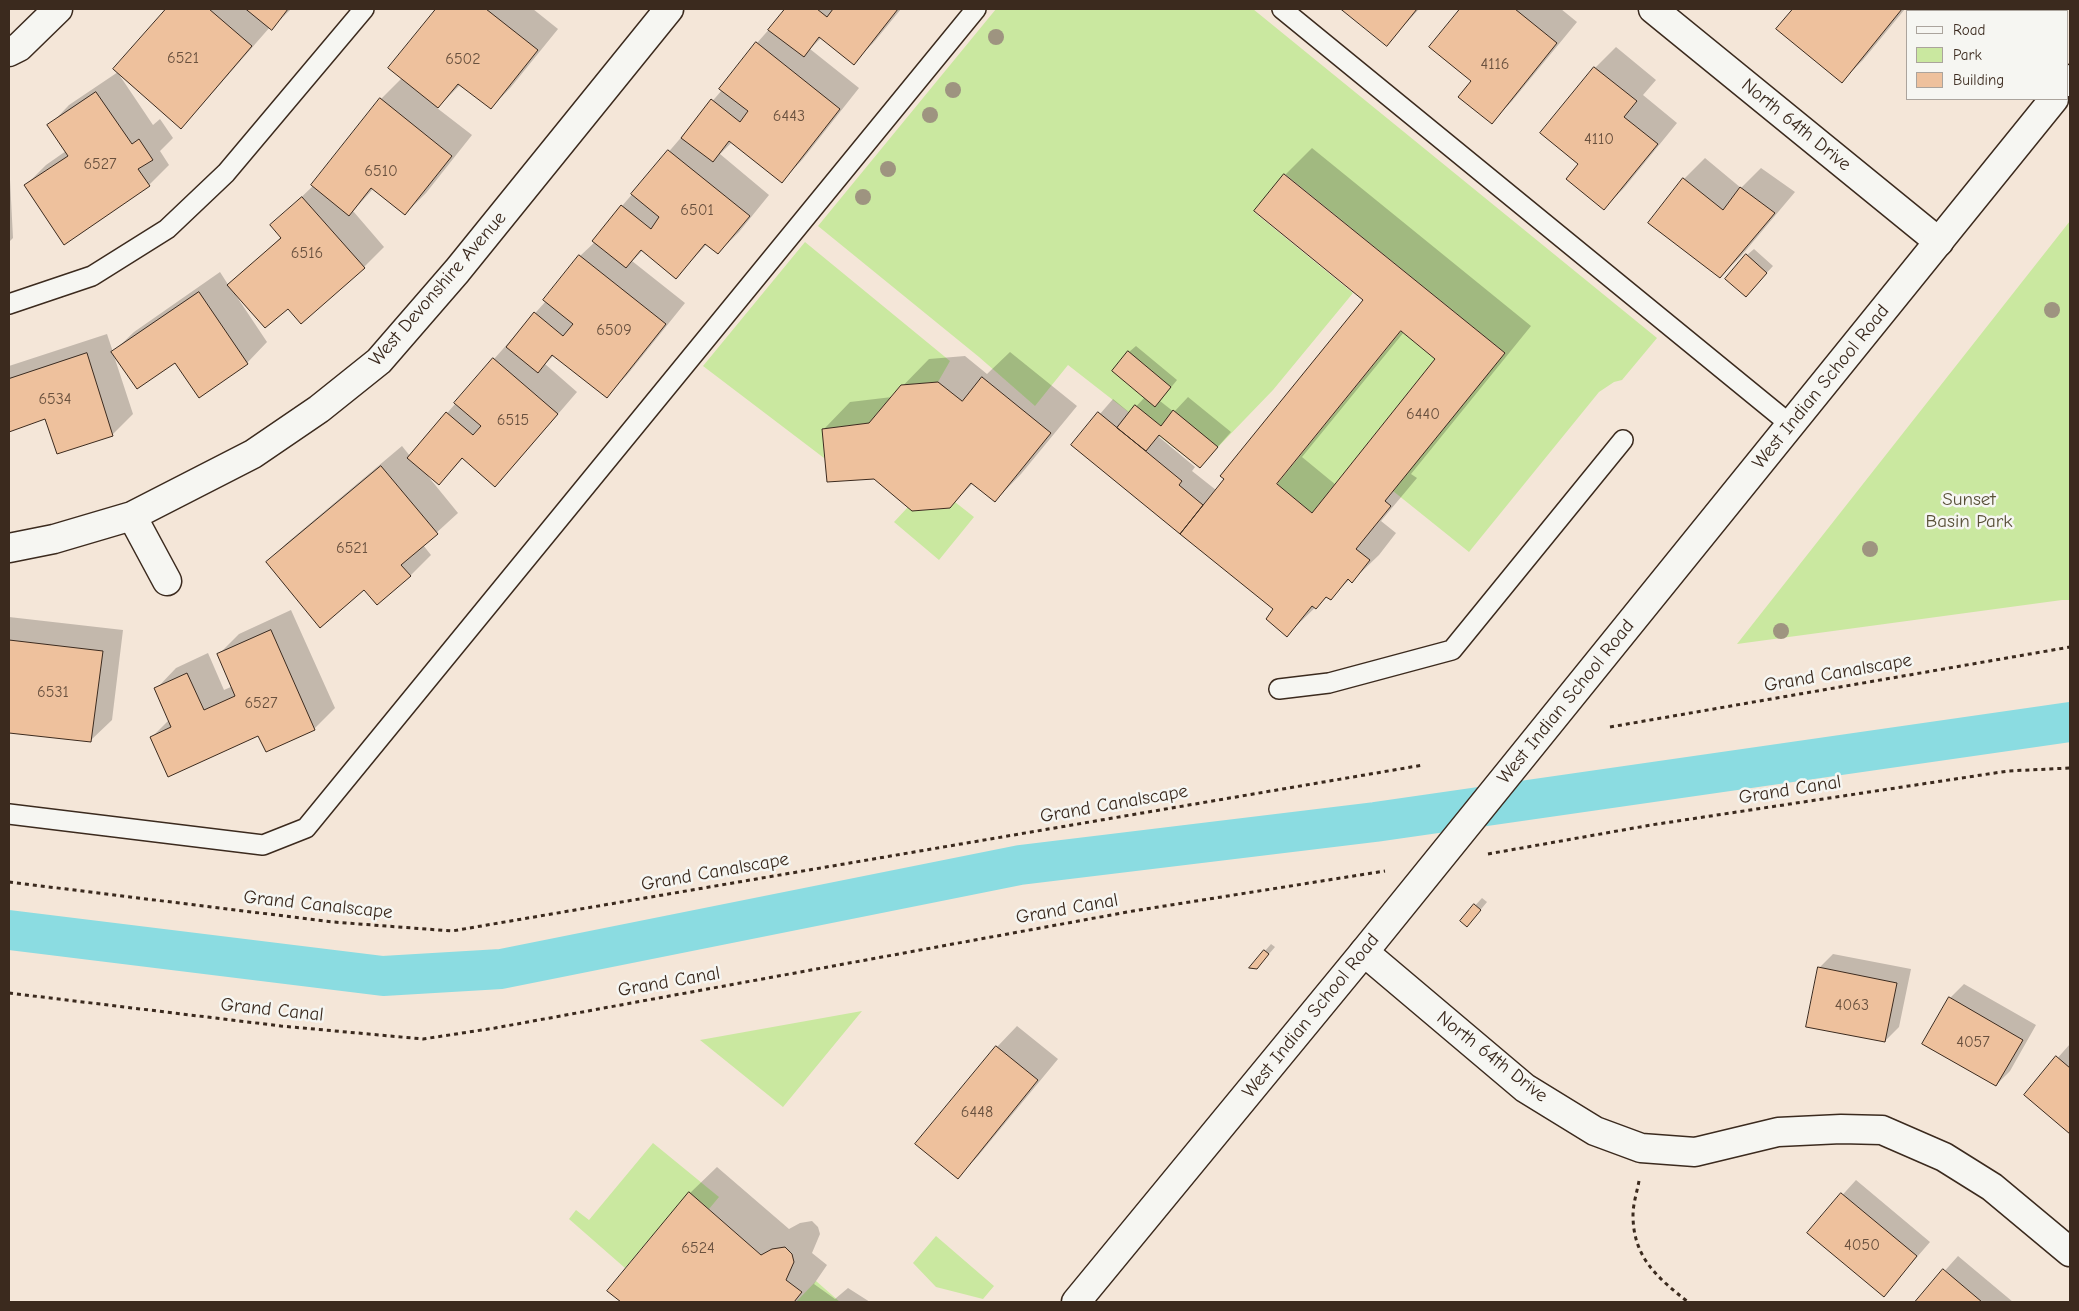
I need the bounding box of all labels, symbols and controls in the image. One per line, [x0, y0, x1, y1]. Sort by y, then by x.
legend [1906, 10, 2069, 100]
text: Road [1953, 21, 1985, 39]
text: Park [1953, 46, 1982, 64]
house number: 6521 [167, 48, 199, 68]
house number: 6502 [445, 49, 481, 69]
house number: 4116 [1480, 54, 1510, 74]
text: Building [1953, 71, 2004, 89]
street label: North 64th Drive [1737, 74, 1855, 176]
house number: 6443 [773, 106, 805, 126]
house number: 4110 [1584, 129, 1614, 149]
house number: 6527 [83, 154, 117, 174]
house number: 6510 [364, 161, 398, 181]
house number: 6501 [680, 200, 714, 220]
street label: West Devonshire Avenue [365, 207, 511, 371]
house number: 6516 [291, 243, 323, 263]
street label: West Indian School Road [1748, 300, 1894, 474]
house number: 6509 [596, 320, 632, 340]
house number: 6534 [38, 389, 72, 409]
house number: 6440 [1406, 404, 1440, 424]
house number: 6515 [497, 410, 529, 430]
park label: Sunset Basin Park [1925, 489, 2013, 533]
house number: 6521 [336, 538, 368, 558]
street label: West Indian School Road [1493, 615, 1639, 789]
street label: Grand Canalscape [1762, 649, 1914, 697]
house number: 6531 [37, 682, 69, 702]
house number: 6527 [244, 693, 278, 713]
street label: Grand Canal [1737, 771, 1843, 809]
street label: Grand Canalscape [1038, 780, 1190, 828]
street label: Grand Canalscape [639, 848, 791, 896]
street label: Grand Canalscape [242, 886, 394, 924]
street label: Grand Canal [1014, 889, 1120, 929]
street label: West Indian School Road [1238, 929, 1384, 1103]
street label: Grand Canal [616, 962, 722, 1002]
street label: Grand Canal [219, 993, 325, 1027]
house number: 4063 [1835, 995, 1869, 1015]
street label: North 64th Drive [1432, 1007, 1552, 1107]
house number: 4057 [1956, 1032, 1990, 1052]
house number: 6448 [961, 1102, 993, 1122]
house number: 4050 [1844, 1235, 1880, 1255]
house number: 6524 [681, 1238, 715, 1258]

